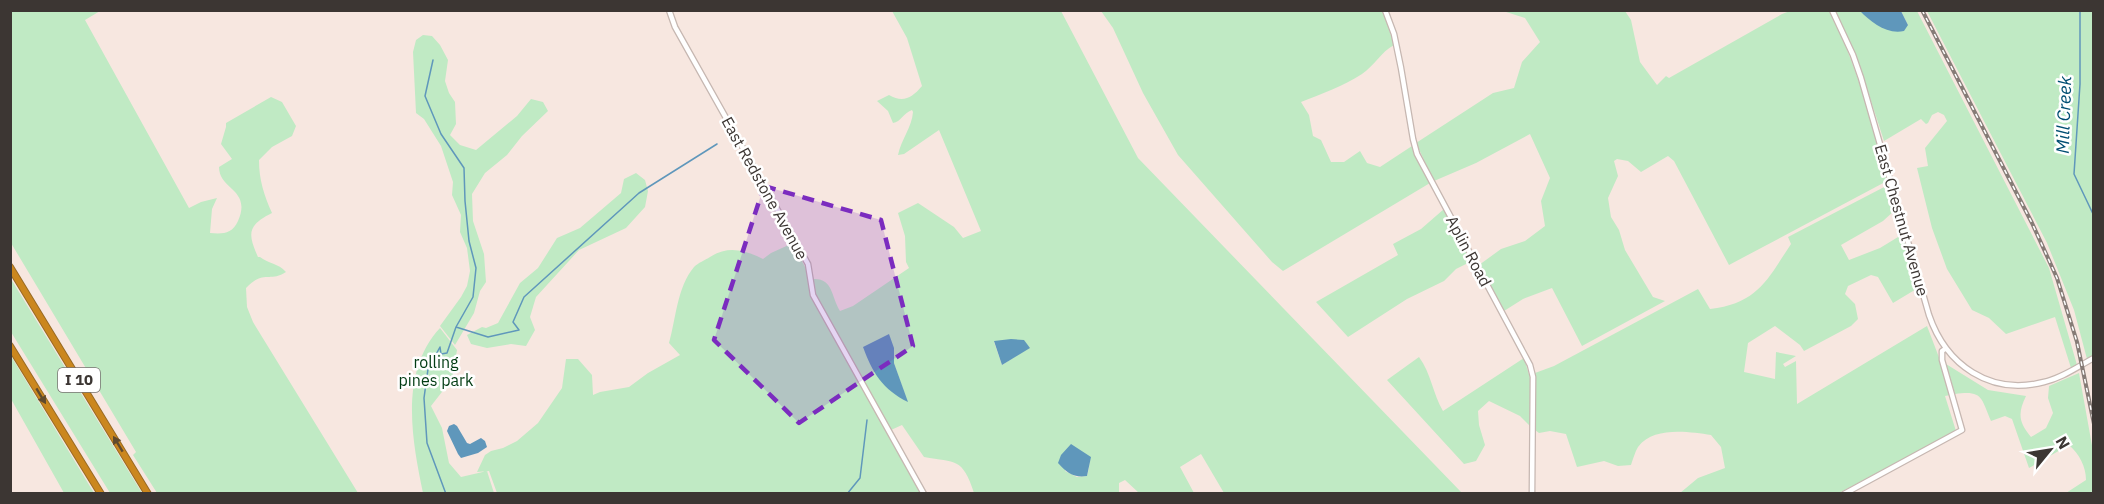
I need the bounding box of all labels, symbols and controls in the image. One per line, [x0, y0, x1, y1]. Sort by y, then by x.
water label: Mill Creek [2051, 75, 2076, 154]
street label: East Redstone Avenue [717, 113, 813, 263]
street label: East Chestnut Avenue [1871, 142, 1933, 298]
street label: Aplin Road [1442, 212, 1496, 290]
park label: rolling pines park [399, 352, 474, 390]
road number: I 10 [58, 368, 100, 392]
one-way arrow [36, 388, 46, 405]
north arrow [2020, 420, 2080, 480]
text: N [2051, 432, 2075, 453]
one-way arrow [112, 435, 123, 452]

